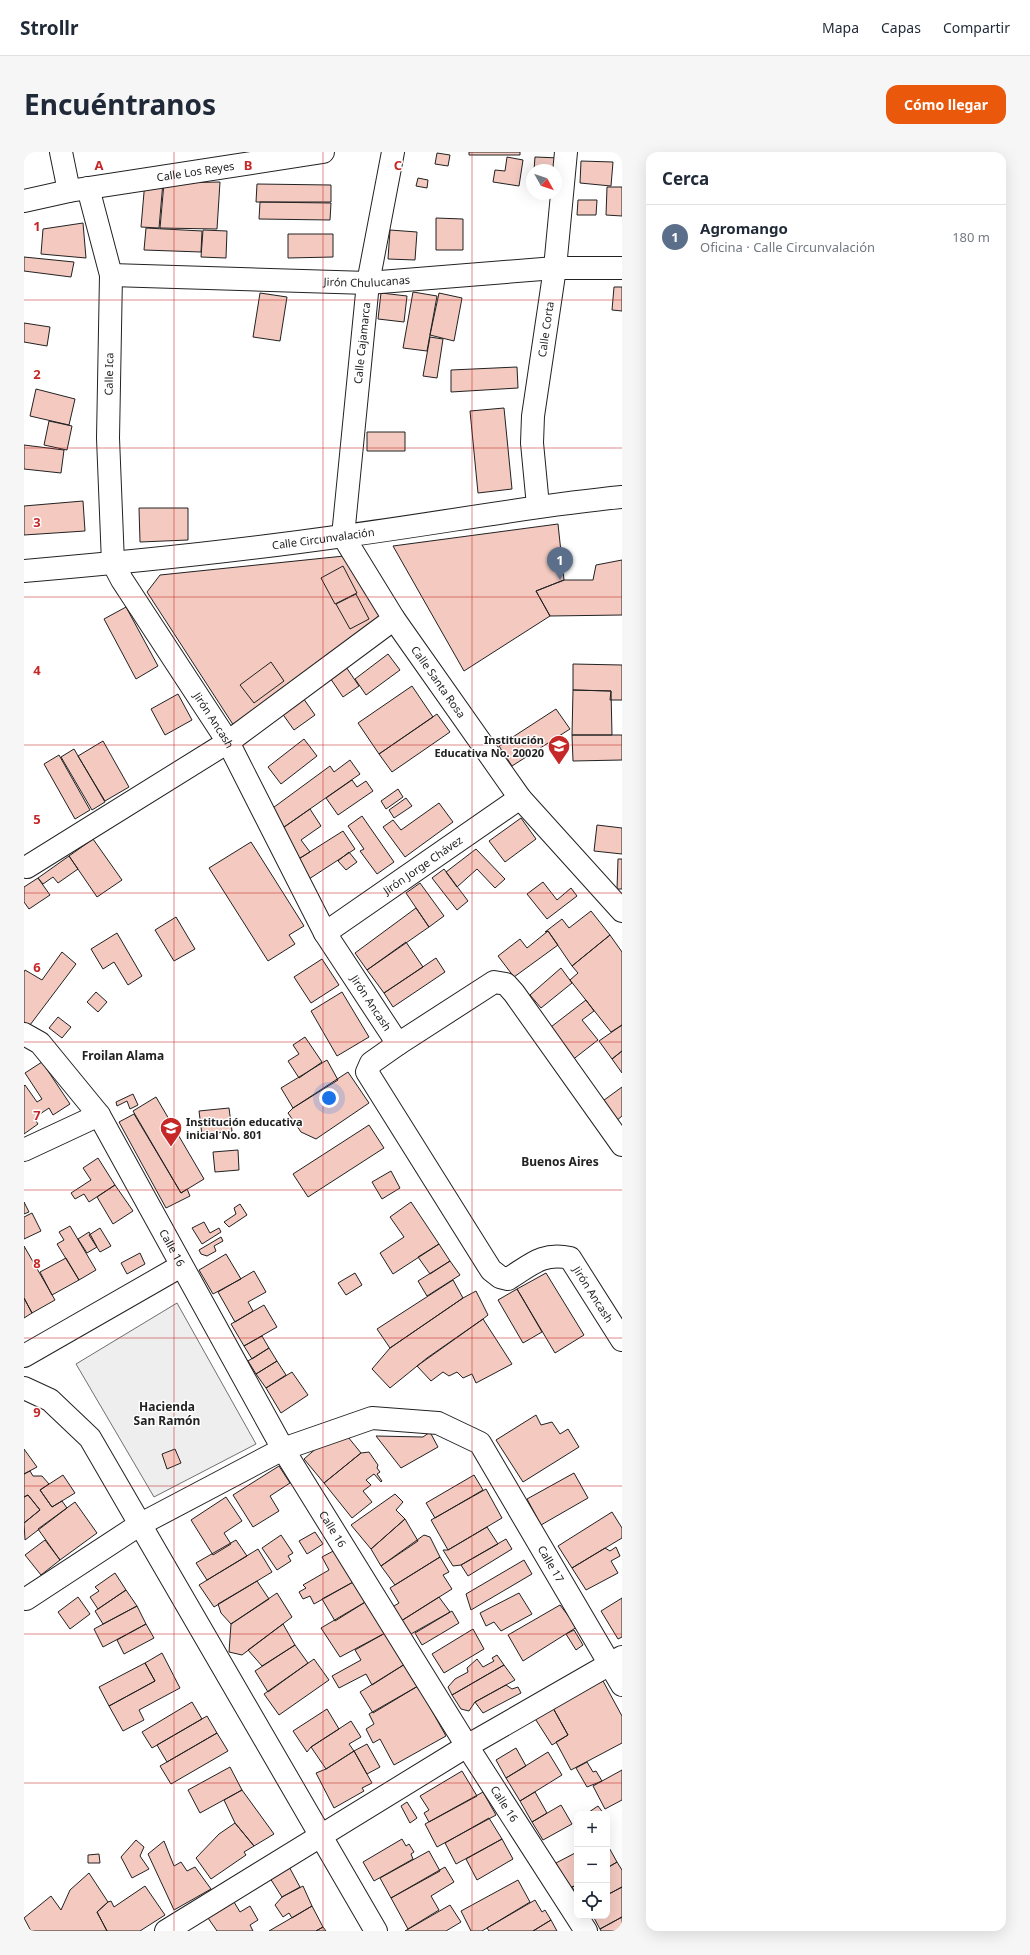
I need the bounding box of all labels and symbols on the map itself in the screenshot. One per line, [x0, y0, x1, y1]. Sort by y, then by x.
text: A [95, 156, 104, 174]
text: B [244, 156, 252, 174]
text: C [394, 156, 402, 174]
street label: Calle Los Reyes [155, 158, 235, 184]
north arrow [526, 164, 562, 200]
text: 1 [33, 217, 41, 235]
street label: Jirón Chulucanas [322, 272, 411, 290]
street label: Calle Corta [534, 300, 557, 358]
street label: Calle Cajamarca [350, 301, 373, 385]
street label: Calle Ica [101, 352, 116, 396]
text: 2 [33, 365, 41, 383]
text: 3 [33, 513, 41, 531]
street label: Calle Circunvalación [271, 524, 375, 552]
pin: 1 [547, 547, 573, 580]
street label: Calle Santa Rosa [408, 643, 469, 721]
text: 4 [33, 661, 41, 679]
street label: Jirón Ancash [190, 688, 238, 751]
place label: Institución Educativa No. 20020 [434, 732, 544, 760]
school or university icon: Institución Educativa No. 20020 [546, 733, 572, 766]
text: 5 [33, 810, 41, 828]
street label: Jirón Jorge Chávez [379, 832, 465, 898]
text: 6 [33, 958, 41, 976]
street label: Jirón Ancash [347, 971, 395, 1034]
district label: Froilan Alama [82, 1047, 164, 1064]
your location [319, 1088, 339, 1108]
text: 7 [33, 1106, 41, 1124]
place label: Institución educativa inicial No. 801 [186, 1114, 303, 1142]
school or university icon: Institución educativa inicial No. 801 [158, 1115, 184, 1148]
district label: Buenos Aires [521, 1153, 599, 1170]
street label: Calle 16 [156, 1226, 189, 1269]
text: 8 [33, 1254, 41, 1272]
street label: Jirón Ancash [569, 1262, 617, 1325]
district label: Hacienda San Ramón [134, 1398, 200, 1429]
text: 9 [33, 1403, 41, 1421]
street label: Calle 16 [316, 1508, 350, 1550]
street label: Calle 17 [535, 1542, 568, 1585]
street label: Calle 16 [487, 1783, 522, 1825]

